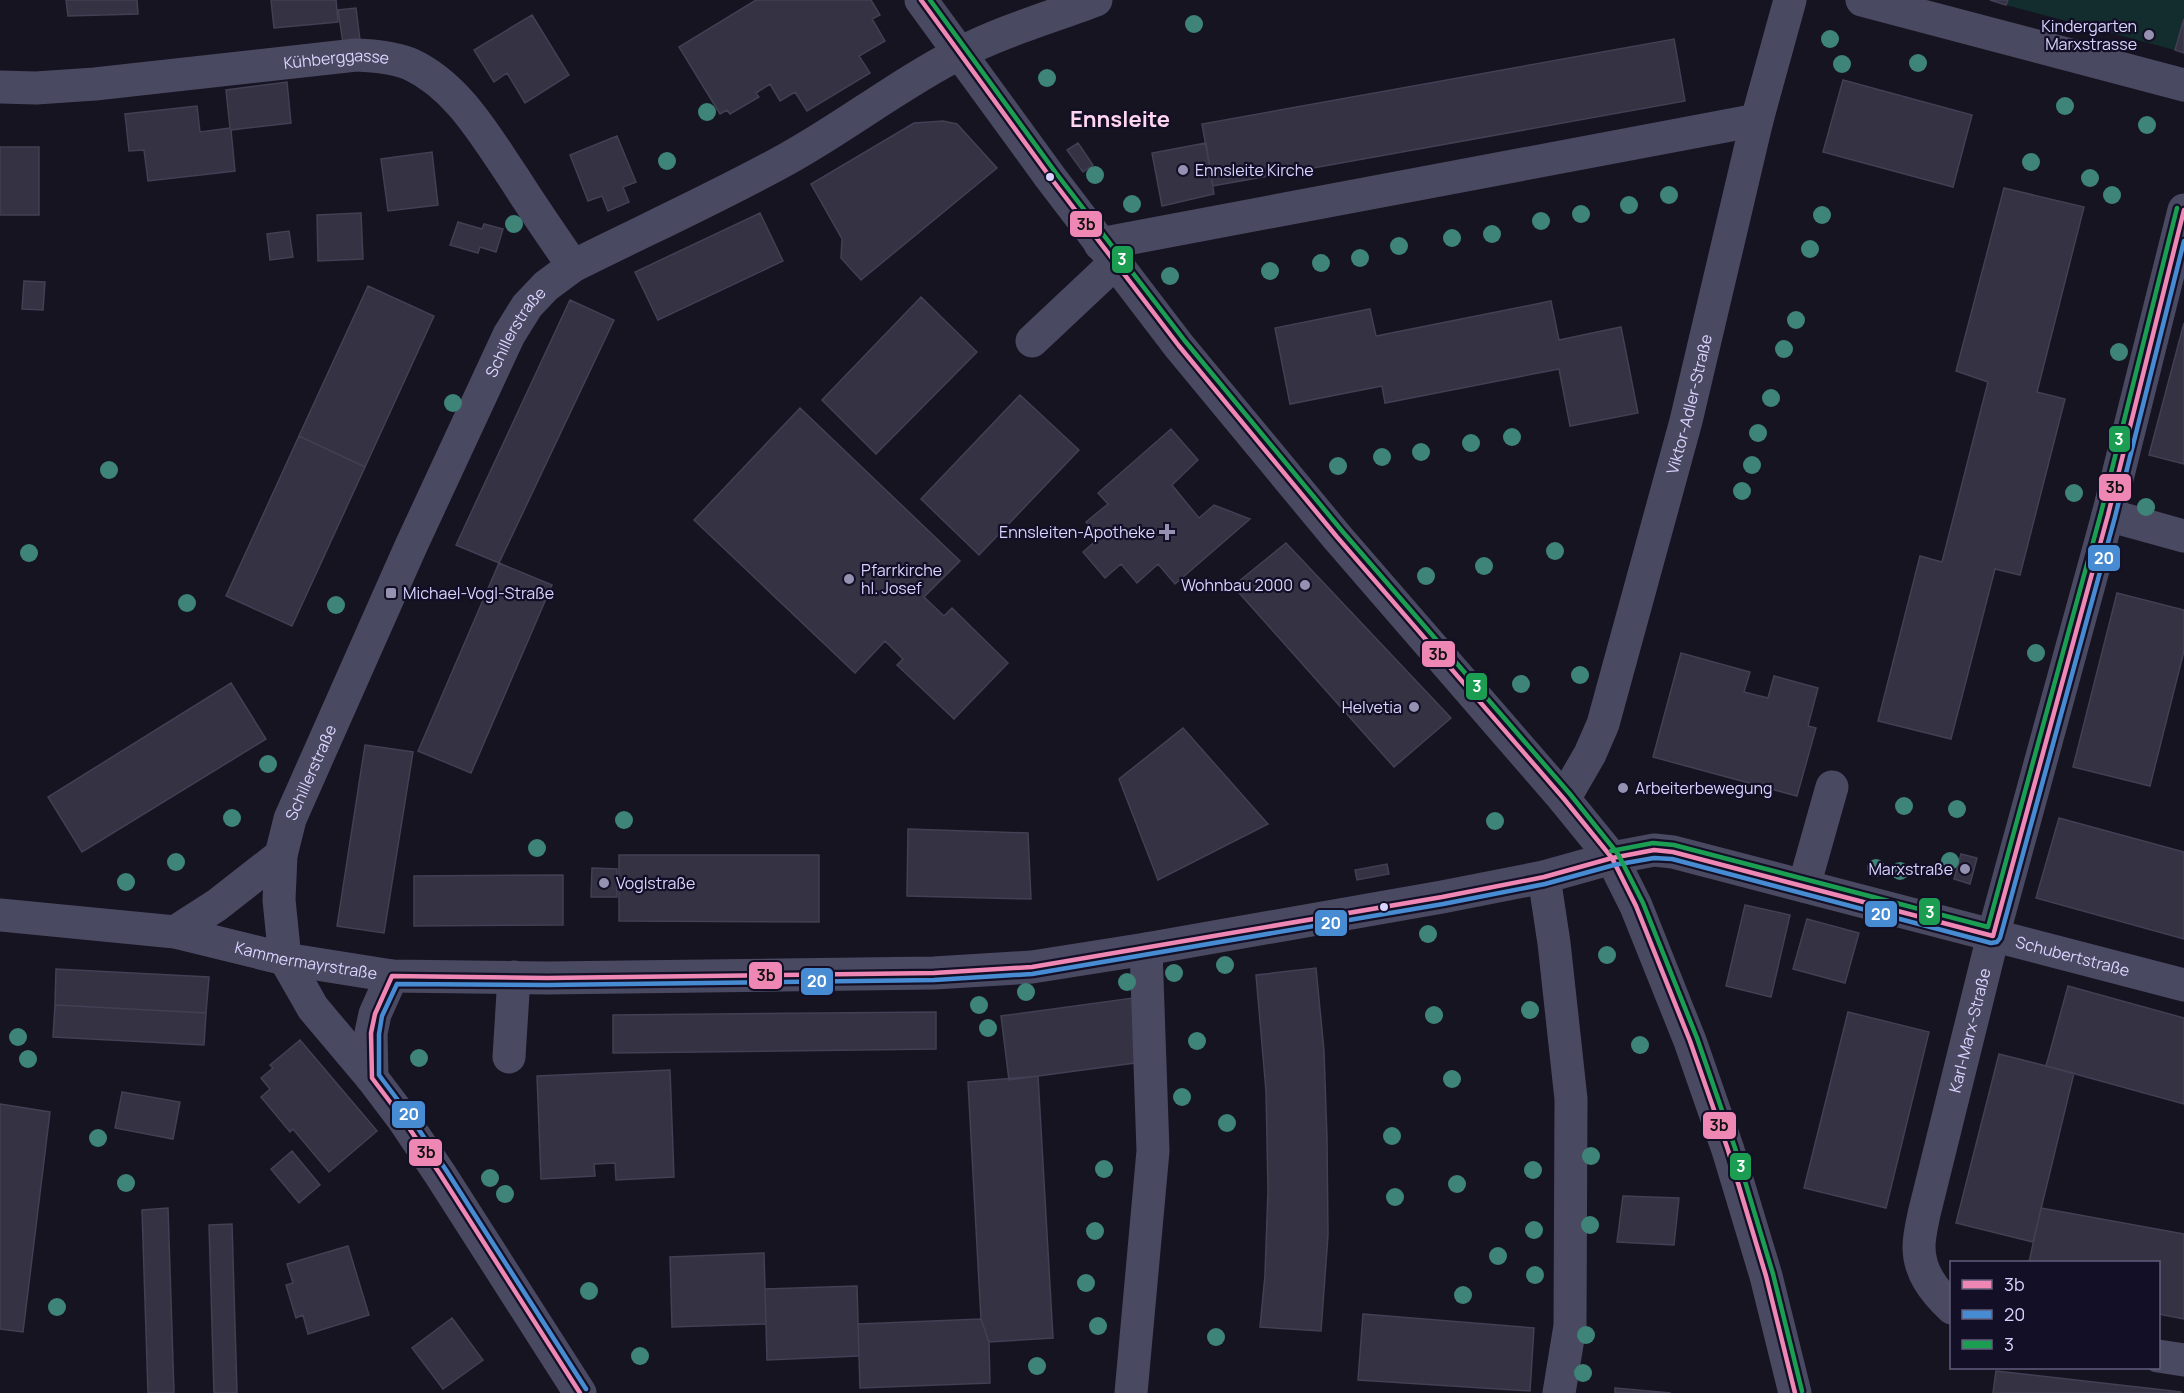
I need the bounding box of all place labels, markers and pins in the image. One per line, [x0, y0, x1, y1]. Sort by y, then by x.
place label: Kindergarten Marxstrasse [2041, 15, 2137, 55]
marker: Kindergarten Marxstrasse [2142, 28, 2156, 42]
place label: Ennsleite Kirche [1195, 159, 1314, 181]
marker: Ennsleite Kirche [1176, 163, 1190, 177]
unlabelled marker [1044, 171, 1056, 183]
place label: Ennsleiten-Apotheke [999, 521, 1155, 543]
marker: Ennsleiten-Apotheke [1160, 525, 1174, 539]
place label: Pfarrkirche hl. Josef [861, 559, 942, 599]
marker: Pfarrkirche hl. Josef [842, 572, 856, 586]
place label: Wohnbau 2000 [1181, 574, 1293, 596]
marker: Wohnbau 2000 [1298, 578, 1312, 592]
place label: Michael-Vogl-Straße [403, 582, 554, 604]
marker: Michael-Vogl-Straße [384, 586, 398, 600]
place label: Helvetia [1342, 696, 1402, 718]
marker: Helvetia [1407, 700, 1421, 714]
place label: Arbeiterbewegung [1635, 777, 1772, 799]
marker: Arbeiterbewegung [1616, 781, 1630, 795]
place label: Marxstraße [1868, 858, 1953, 880]
marker: Marxstraße [1958, 862, 1972, 876]
place label: Voglstraße [616, 872, 695, 894]
marker: Voglstraße [597, 876, 611, 890]
unlabelled marker [1378, 901, 1390, 913]

